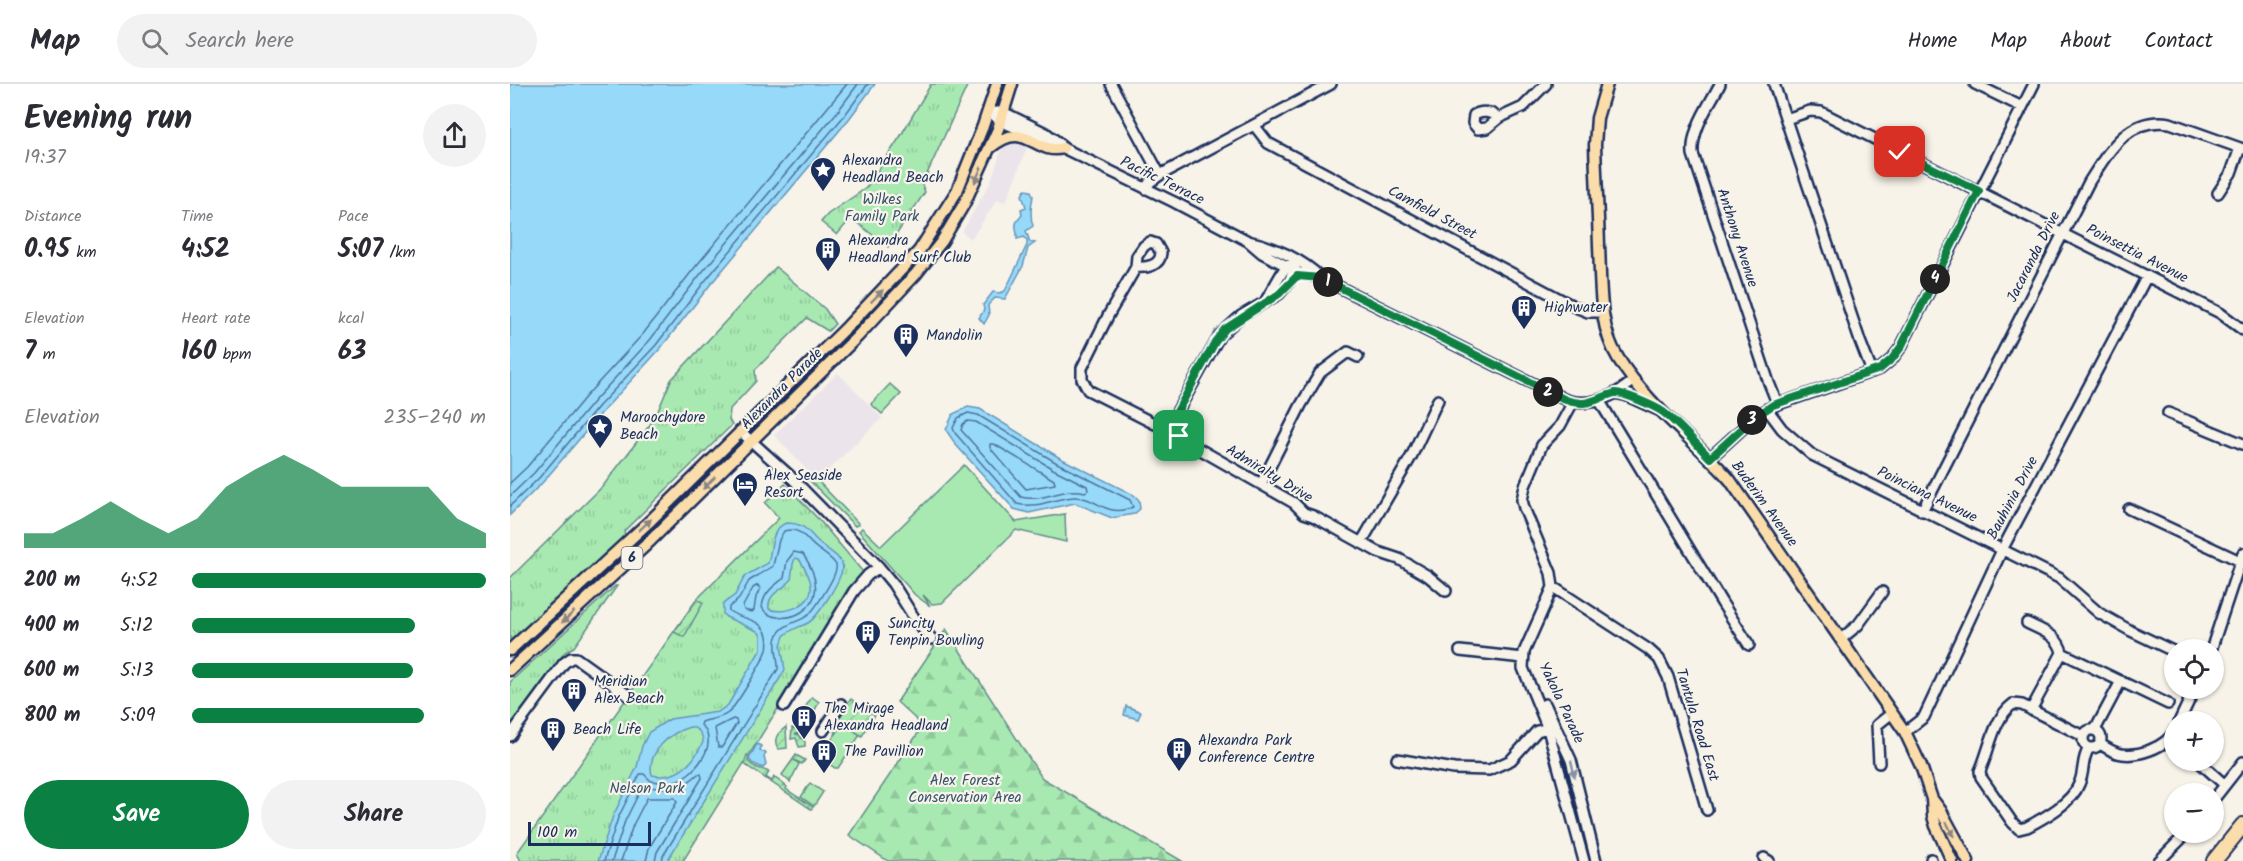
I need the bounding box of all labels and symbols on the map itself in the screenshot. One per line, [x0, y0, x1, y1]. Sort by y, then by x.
pin [1874, 126, 1925, 177]
place label: Alexandra Headland Beach [842, 149, 944, 190]
street label: Pacific Terrace [1116, 150, 1208, 212]
place icon: Alexandra Headland Beach [808, 155, 838, 193]
one-way arrow [973, 166, 983, 184]
street label: Camfield Street [1383, 179, 1481, 247]
street label: Anthony Avenue [1710, 185, 1764, 291]
park label: Wilkes Family Park [845, 188, 920, 229]
street label: Jacaranda Drive [2001, 207, 2067, 307]
street label: Poinsettia Avenue [2082, 218, 2193, 290]
place label: Alexandra Headland Surf Club [848, 229, 971, 270]
building icon: Alexandra Headland Surf Club [813, 235, 843, 273]
pin: 4 [1920, 264, 1950, 294]
pin: 1 [1313, 267, 1343, 297]
one-way arrow [870, 290, 884, 304]
building icon: Highwater [1509, 293, 1539, 331]
place label: Highwater [1544, 296, 1608, 320]
building icon: Mandolin [891, 321, 921, 359]
place label: Mandolin [926, 324, 982, 348]
street label: Alexandra Parade [735, 342, 829, 436]
pin: 2 [1533, 377, 1563, 407]
pin: 3 [1737, 405, 1767, 435]
place label: Maroochydore Beach [620, 406, 705, 447]
pin [1153, 410, 1204, 461]
place icon: Maroochydore Beach [585, 412, 615, 450]
street label: Admiralty Drive [1221, 438, 1317, 510]
street label: Bauhinia Drive [1981, 452, 2045, 544]
street label: Buderim Avenue [1724, 456, 1804, 552]
street label: Poinciana Avenue [1873, 460, 1981, 530]
place label: Alex Seaside Resort [764, 464, 842, 505]
hotel icon: Alex Seaside Resort [730, 470, 760, 508]
one-way arrow [703, 475, 717, 489]
one-way arrow [638, 518, 652, 532]
road number: 6 [622, 547, 642, 569]
one-way arrow [561, 610, 576, 623]
place label: Suncity Tenpin Bowling [888, 612, 984, 653]
building icon: Suncity Tenpin Bowling [853, 618, 883, 656]
street label: Yakola Parade [1532, 658, 1590, 748]
street label: Tantula Road East [1668, 666, 1726, 785]
place label: Meridian Alex Beach [594, 670, 664, 711]
building icon: Meridian Alex Beach [559, 676, 589, 714]
place label: The Mirage Alexandra Headland [824, 697, 949, 738]
building icon: The Mirage Alexandra Headland [789, 703, 819, 741]
building icon: Beach Life [538, 715, 568, 753]
place label: Beach Life [573, 718, 641, 742]
place label: Alexandra Park Conference Centre [1198, 729, 1315, 770]
building icon: Alexandra Park Conference Centre [1164, 735, 1194, 773]
building icon: The Pavillion [809, 737, 839, 775]
place label: The Pavillion [844, 740, 924, 764]
one-way arrow [1568, 760, 1578, 778]
park label: Alex Forest Conservation Area [908, 769, 1022, 810]
park label: Nelson Park [610, 777, 685, 801]
scale bar [528, 819, 651, 846]
one-way arrow [1945, 821, 1955, 838]

